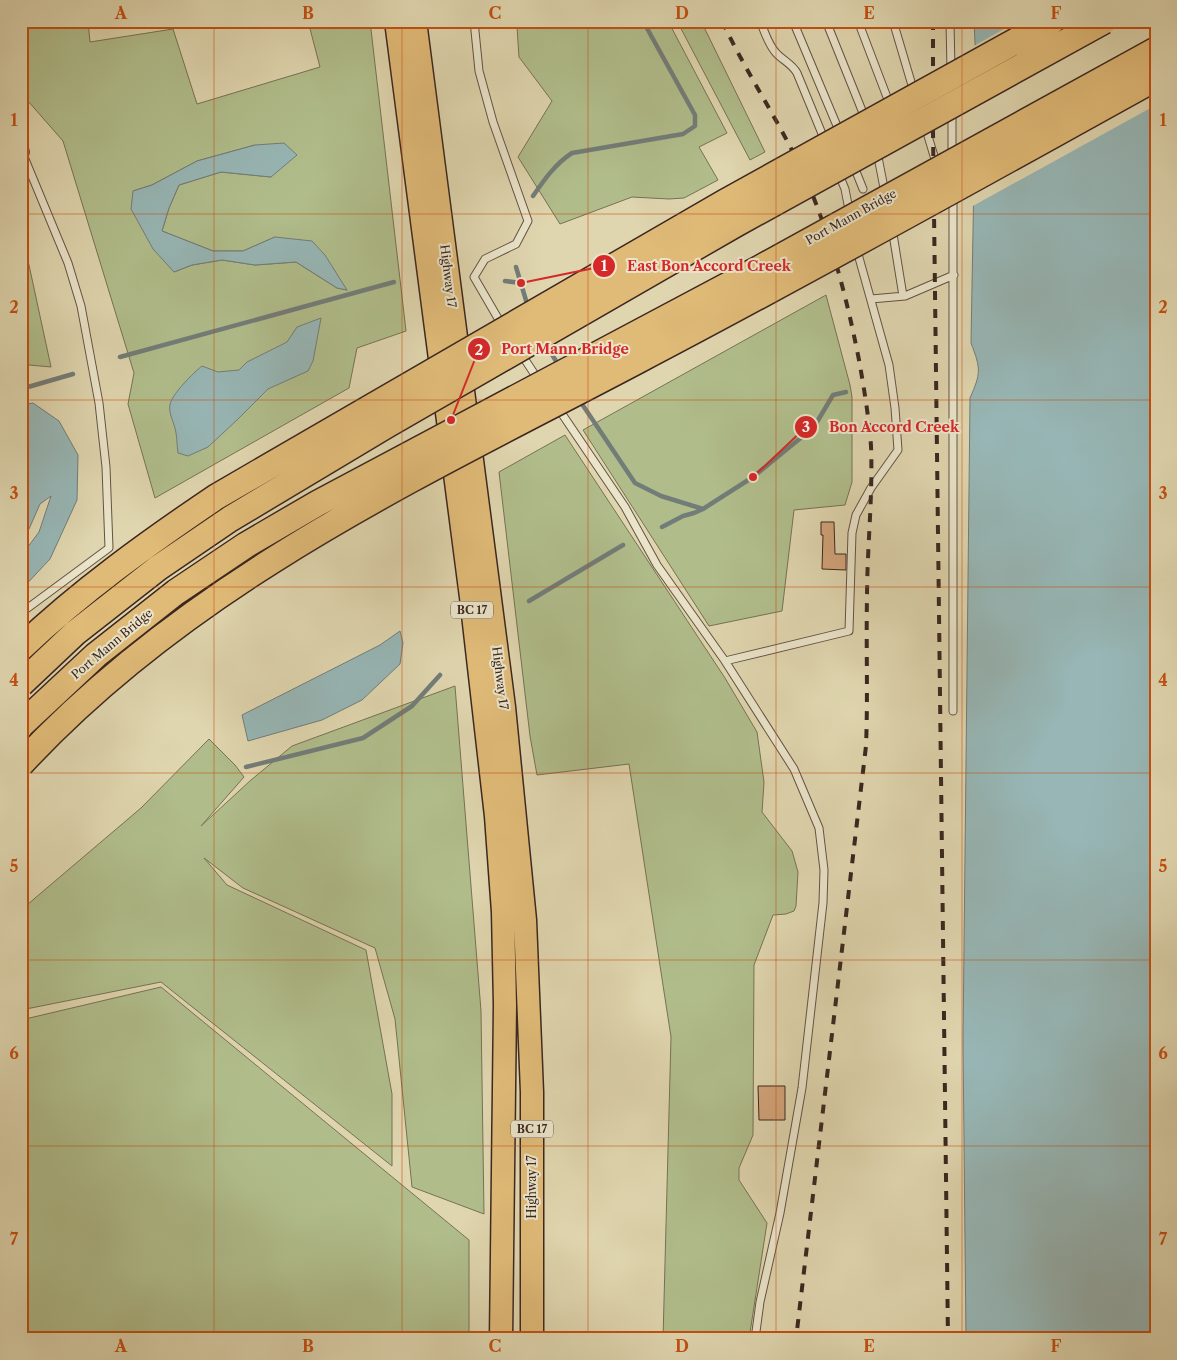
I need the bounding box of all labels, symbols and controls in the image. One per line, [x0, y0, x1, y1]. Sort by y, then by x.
text: A [114, 3, 128, 23]
text: B [302, 3, 314, 23]
text: C [489, 3, 501, 23]
text: D [675, 3, 689, 23]
text: E [863, 3, 875, 23]
text: F [1051, 3, 1062, 23]
text: 1 [10, 110, 18, 130]
text: 1 [1159, 110, 1167, 130]
street label: Port Mann Bridge [803, 185, 899, 248]
street label: Highway 17 [437, 243, 460, 308]
callout: East Bon Accord Creek [592, 251, 801, 280]
text: 1 [601, 256, 608, 275]
text: East Bon Accord Creek [627, 257, 792, 275]
text: 2 [9, 297, 19, 317]
text: 2 [1158, 297, 1168, 317]
callout: Port Mann Bridge [466, 335, 639, 364]
text: 2 [475, 340, 484, 359]
text: Port Mann Bridge [501, 340, 629, 358]
callout: Bon Accord Creek [794, 412, 969, 441]
text: 3 [802, 417, 810, 436]
text: Bon Accord Creek [829, 418, 960, 436]
text: 3 [9, 483, 19, 503]
text: 3 [1158, 483, 1168, 503]
road number: BC 17 [451, 602, 493, 618]
street label: Port Mann Bridge [68, 605, 156, 682]
street label: Highway 17 [489, 645, 512, 710]
text: 4 [9, 670, 19, 690]
text: 4 [1158, 670, 1168, 690]
text: 5 [10, 856, 19, 876]
text: 5 [1159, 856, 1168, 876]
text: 6 [9, 1043, 19, 1063]
text: 6 [1158, 1043, 1168, 1063]
road number: BC 17 [511, 1120, 553, 1138]
street label: Highway 17 [524, 1155, 539, 1219]
text: 7 [10, 1229, 19, 1249]
text: 7 [1159, 1229, 1168, 1249]
text: A [114, 1336, 128, 1356]
text: B [302, 1336, 314, 1356]
text: C [489, 1336, 501, 1356]
text: D [675, 1336, 689, 1356]
text: E [863, 1336, 875, 1356]
text: F [1051, 1336, 1062, 1356]

